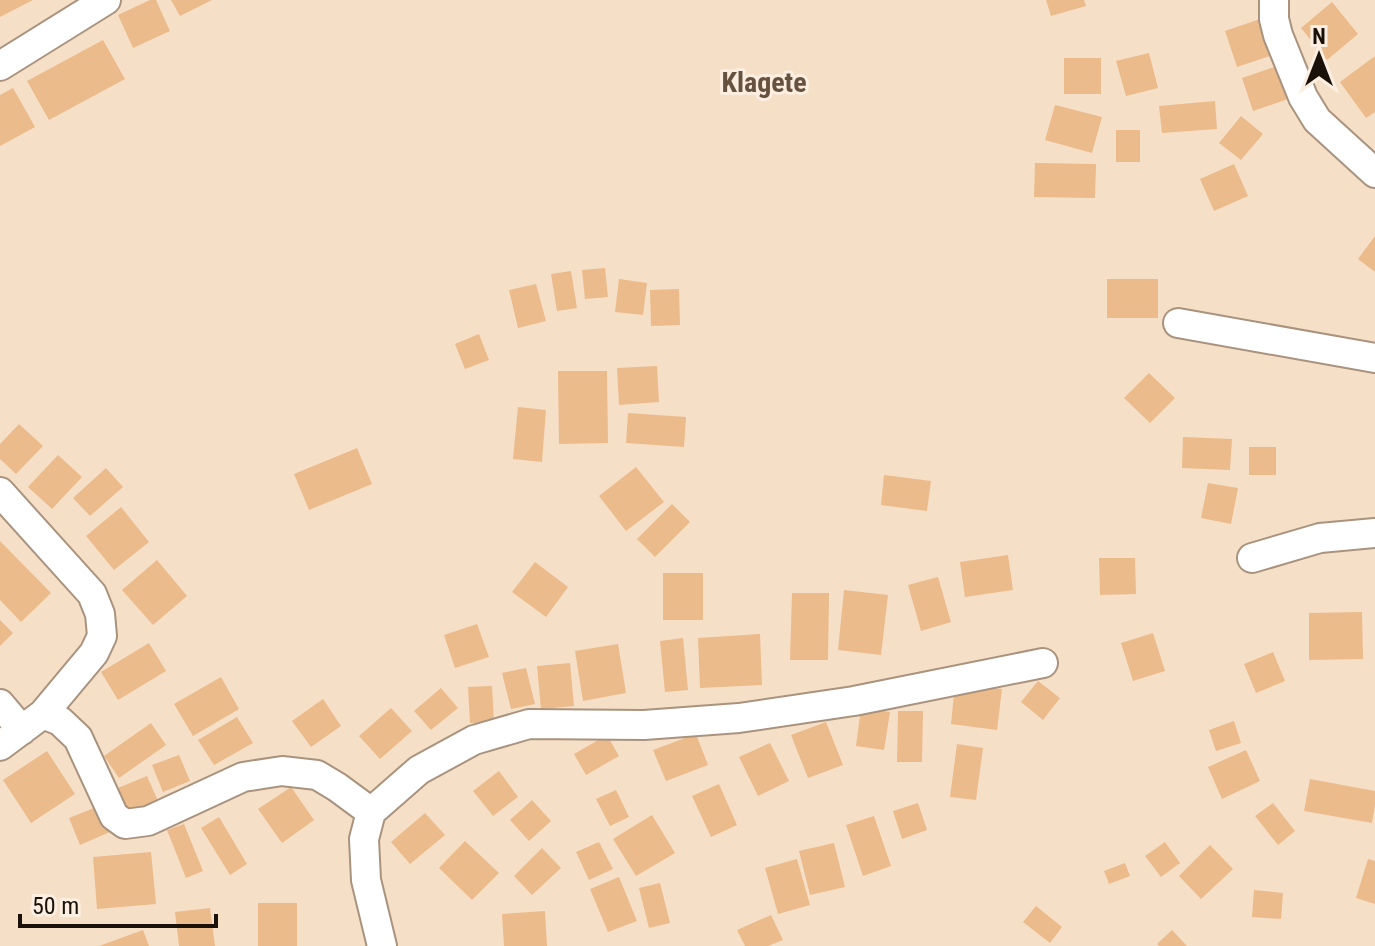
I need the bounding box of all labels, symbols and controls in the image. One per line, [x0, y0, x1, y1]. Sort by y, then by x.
north arrow [1279, 16, 1359, 96]
text: N [1312, 24, 1326, 49]
district label: Klagete [721, 66, 807, 99]
scale bar [20, 878, 216, 928]
text: 50 m [32, 892, 79, 920]

